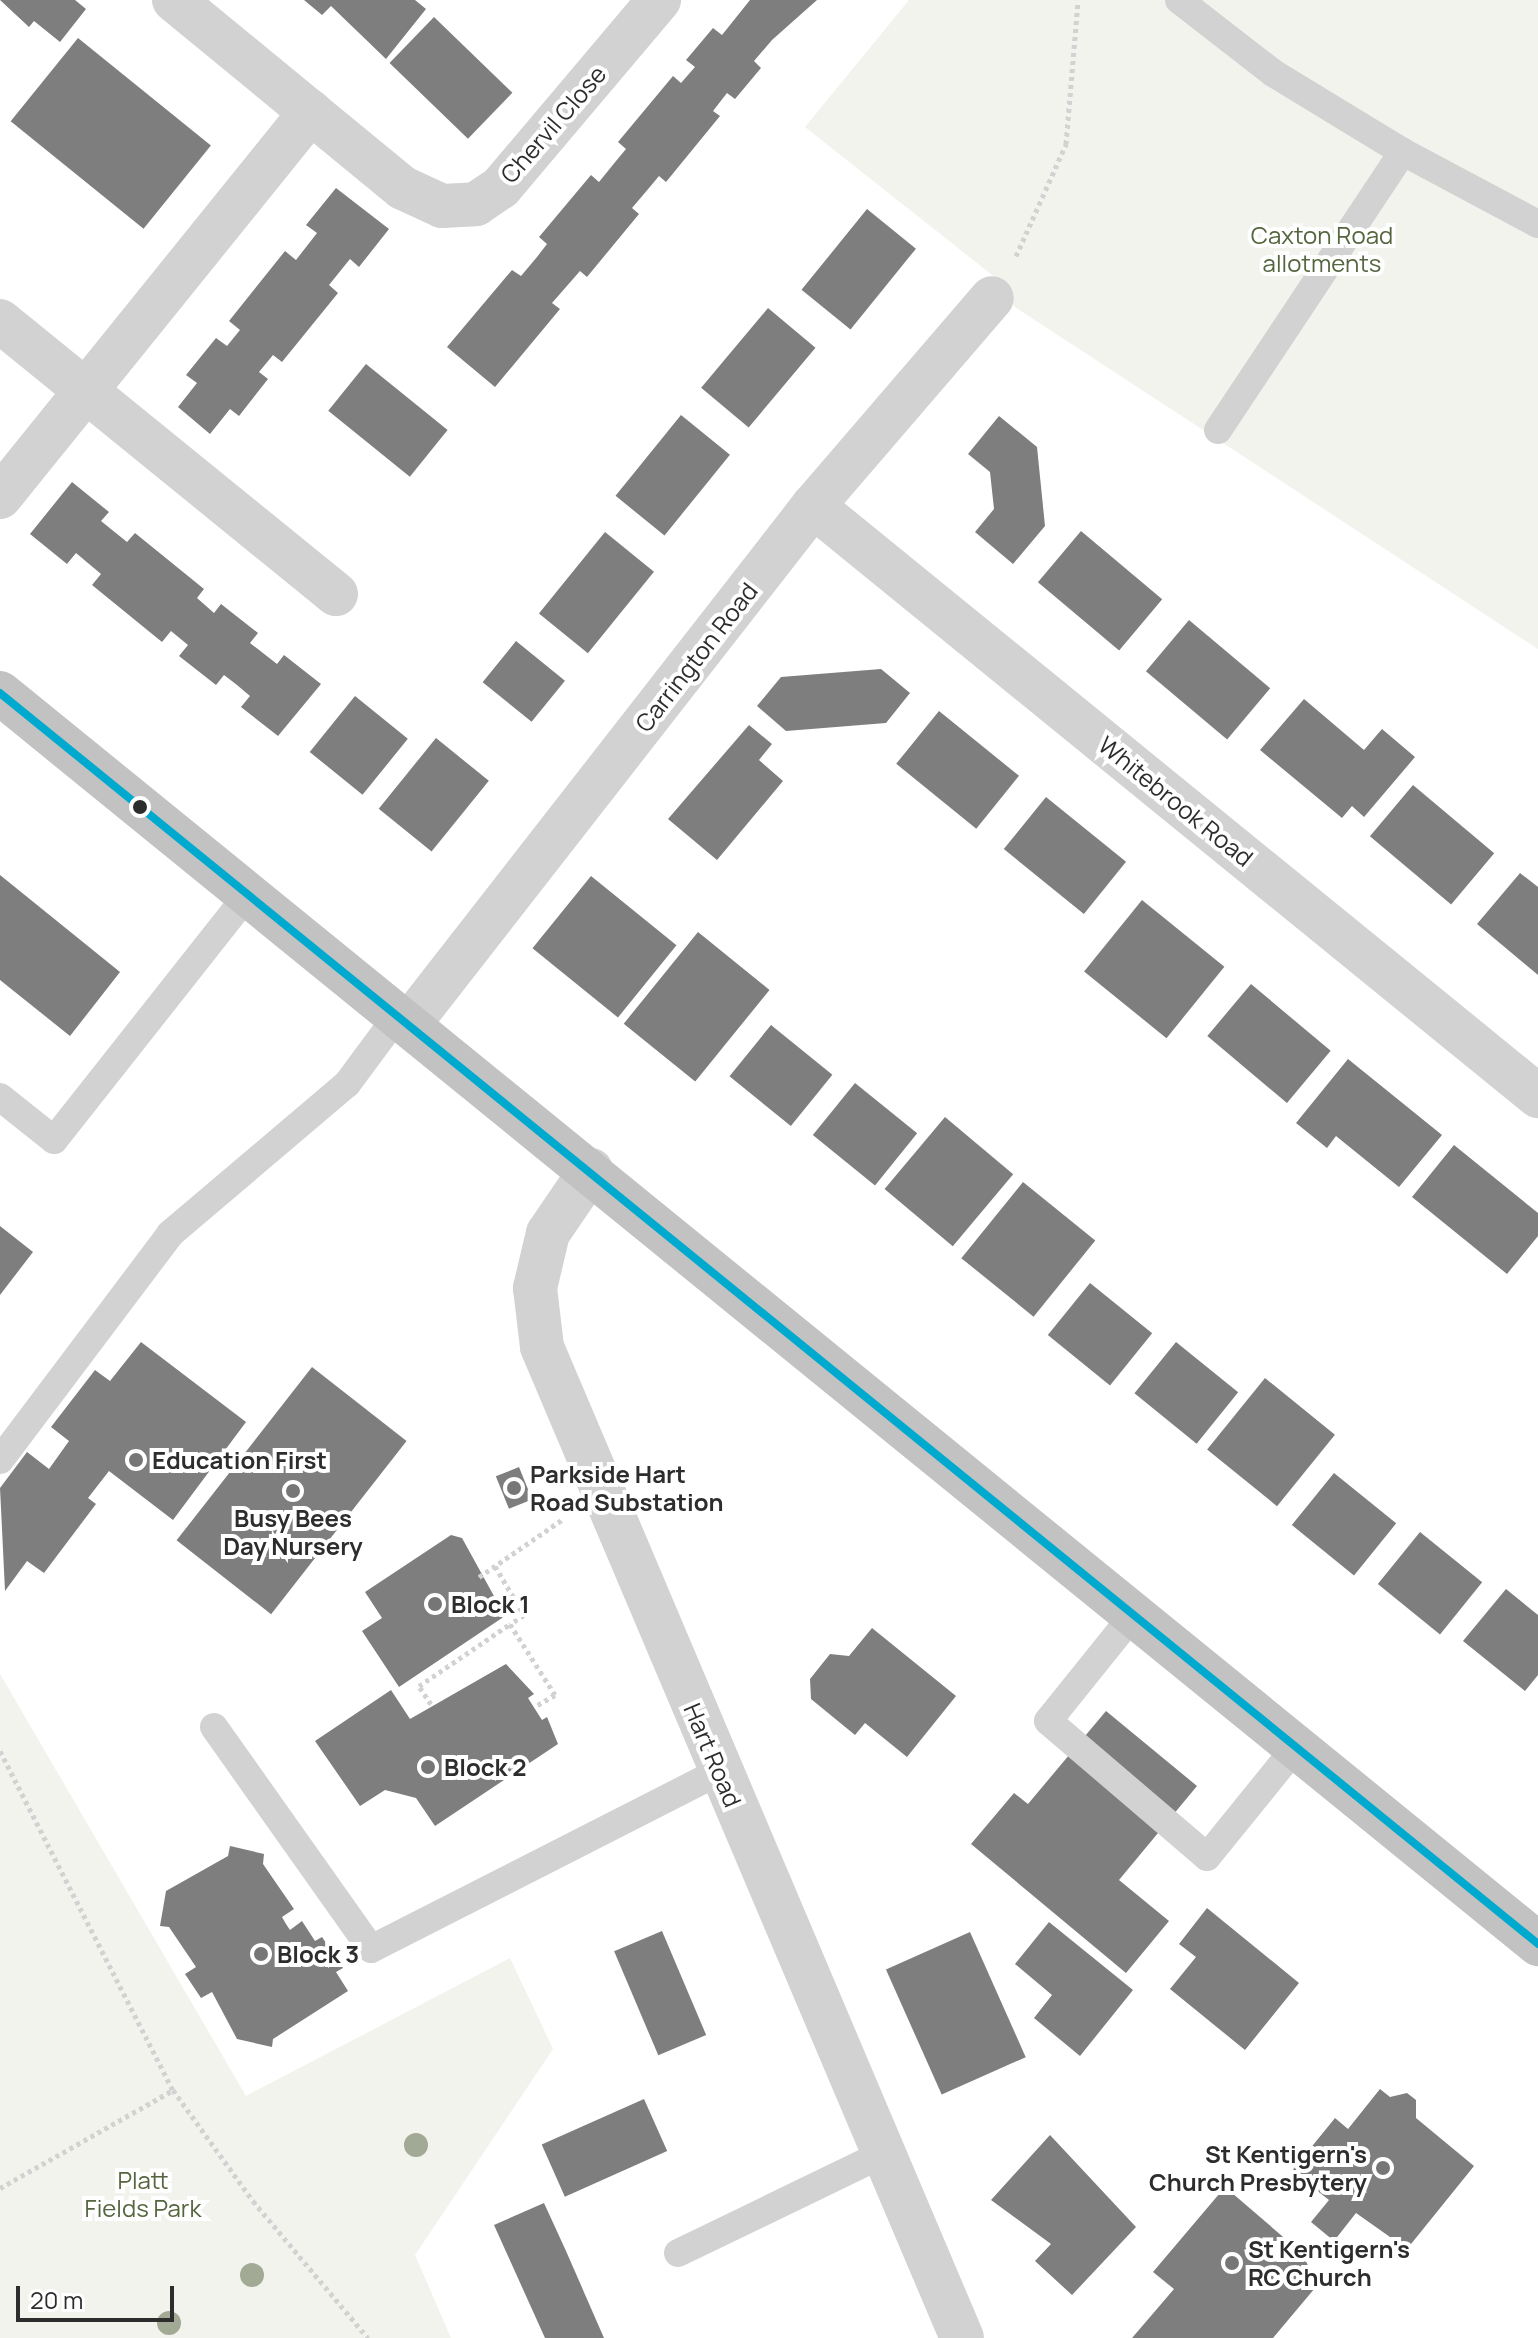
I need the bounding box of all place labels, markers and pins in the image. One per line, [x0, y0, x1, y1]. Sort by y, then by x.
unlabelled marker [132, 799, 148, 815]
place label: Education First [152, 1446, 327, 1474]
marker: Education First [127, 1451, 145, 1469]
place label: Parkside Hart Road Substation [530, 1460, 724, 1516]
marker: Parkside Hart Road Substation [505, 1479, 523, 1497]
marker: Busy Bees Day Nursery [284, 1482, 302, 1500]
place label: Busy Bees Day Nursery [223, 1504, 363, 1560]
place label: Block 1 [451, 1590, 530, 1618]
marker: Block 1 [426, 1595, 444, 1613]
place label: Block 2 [444, 1753, 527, 1781]
marker: Block 2 [419, 1758, 437, 1776]
place label: Block 3 [277, 1940, 359, 1968]
marker: Block 3 [252, 1945, 270, 1963]
place label: St Kentigern's Church Presbytery [1149, 2140, 1367, 2196]
marker: St Kentigern's Church Presbytery [1374, 2159, 1392, 2177]
place label: St Kentigern's RC Church [1248, 2235, 1410, 2291]
marker: St Kentigern's RC Church [1223, 2254, 1241, 2272]

